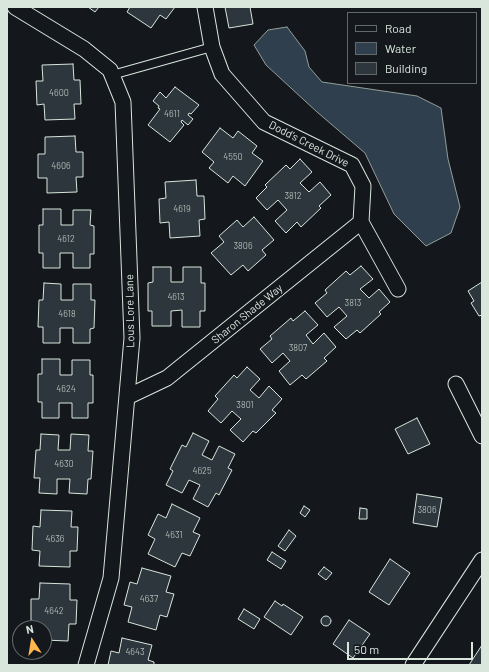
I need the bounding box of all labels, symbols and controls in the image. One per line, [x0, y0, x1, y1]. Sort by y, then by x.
legend [347, 12, 477, 84]
text: Road [385, 21, 412, 35]
text: Water [385, 41, 416, 55]
text: Building [385, 61, 427, 75]
house number: 4600 [49, 88, 69, 98]
house number: 4611 [164, 109, 180, 119]
street label: Dodd's Creek Drive [267, 118, 351, 170]
house number: 4550 [223, 152, 243, 162]
house number: 4606 [51, 161, 71, 171]
house number: 3812 [284, 191, 302, 201]
house number: 4619 [173, 204, 191, 214]
house number: 4612 [57, 234, 75, 244]
house number: 3806 [233, 241, 253, 251]
street label: Lous Lore Lane [123, 274, 137, 348]
street label: Sharon Shade Way [209, 281, 285, 347]
house number: 4613 [167, 292, 185, 302]
house number: 3813 [345, 298, 361, 308]
house number: 4618 [58, 309, 76, 319]
house number: 3807 [289, 343, 307, 353]
house number: 4624 [56, 384, 76, 394]
house number: 3801 [236, 400, 254, 410]
house number: 4630 [54, 459, 74, 469]
house number: 4625 [192, 466, 212, 476]
house number: 3806 [417, 505, 437, 515]
house number: 4631 [165, 530, 183, 540]
house number: 4636 [46, 534, 64, 544]
house number: 4637 [140, 594, 158, 604]
house number: 4642 [44, 606, 64, 616]
north arrow [12, 620, 52, 660]
text: N [25, 622, 35, 636]
scale bar [349, 634, 475, 660]
text: 50 m [354, 642, 379, 656]
house number: 4643 [125, 647, 145, 657]

